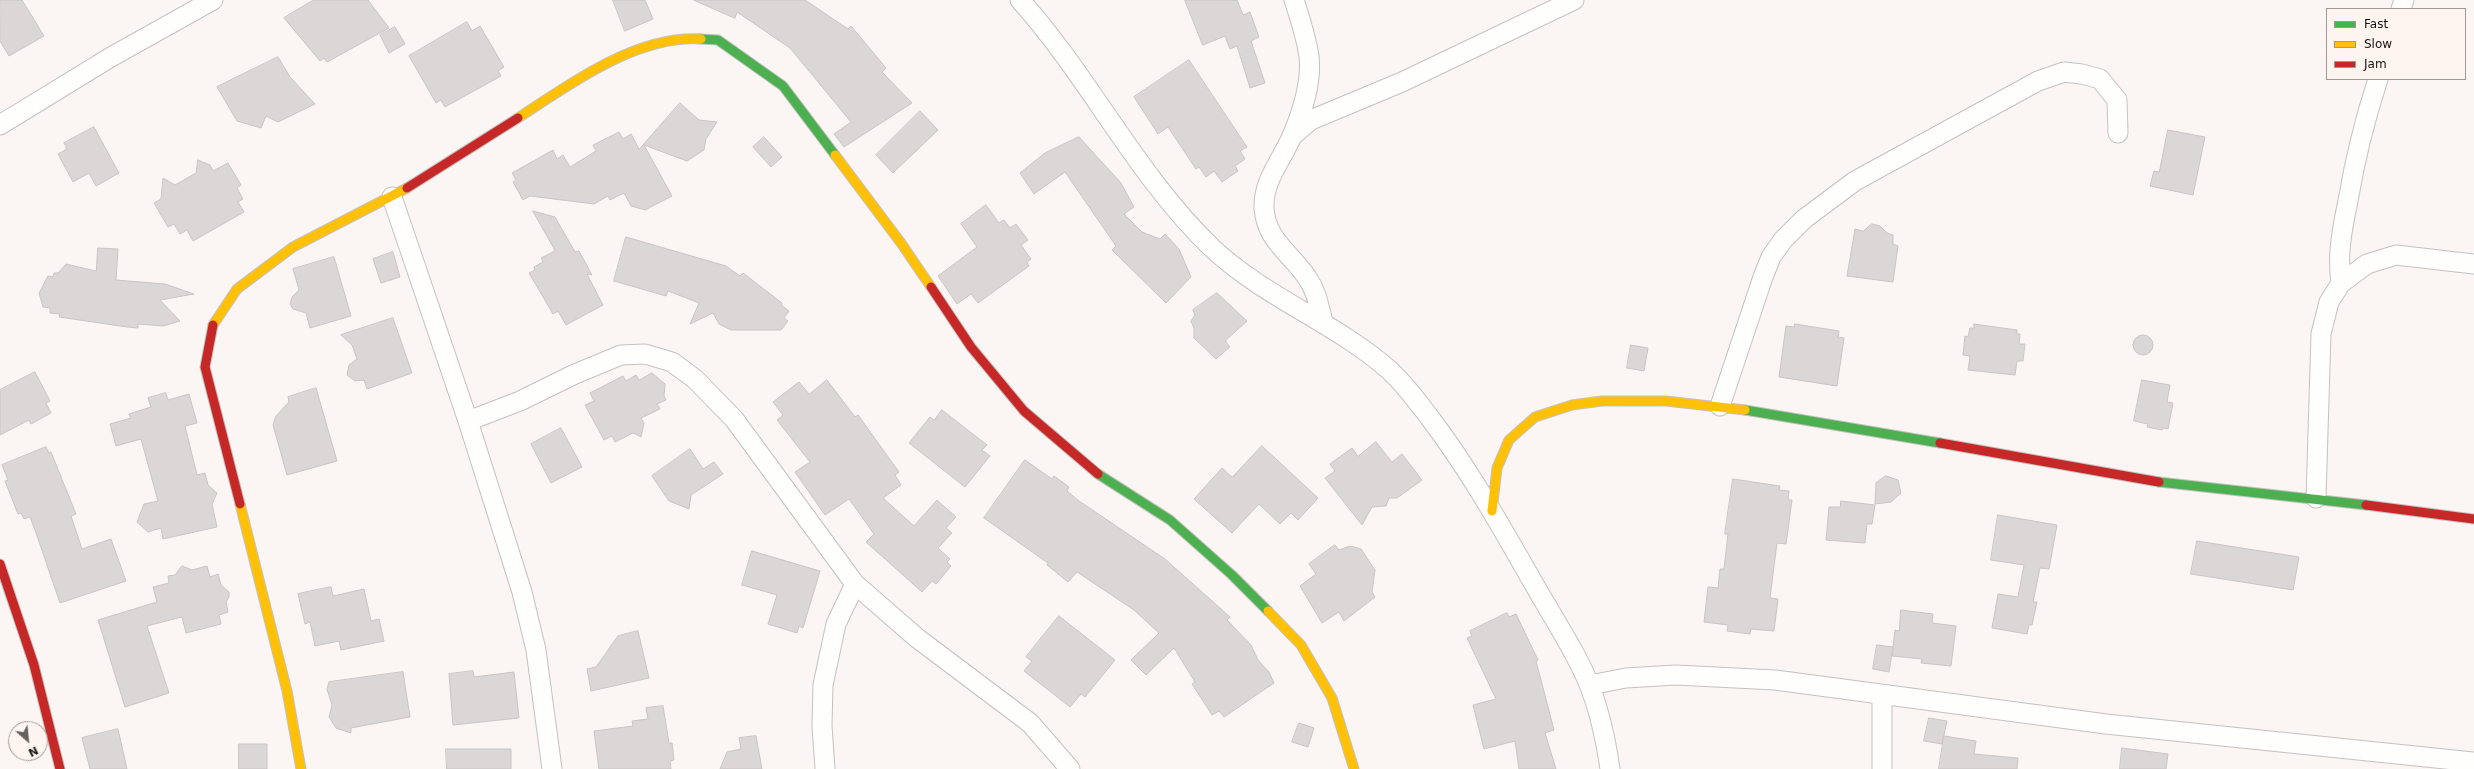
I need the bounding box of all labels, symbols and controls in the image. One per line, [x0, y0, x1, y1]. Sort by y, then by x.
legend [2326, 8, 2466, 80]
text: Fast [2364, 17, 2388, 31]
text: Slow [2364, 37, 2392, 51]
text: Jam [2364, 57, 2387, 71]
north arrow [8, 721, 48, 761]
text: N [26, 743, 40, 759]

